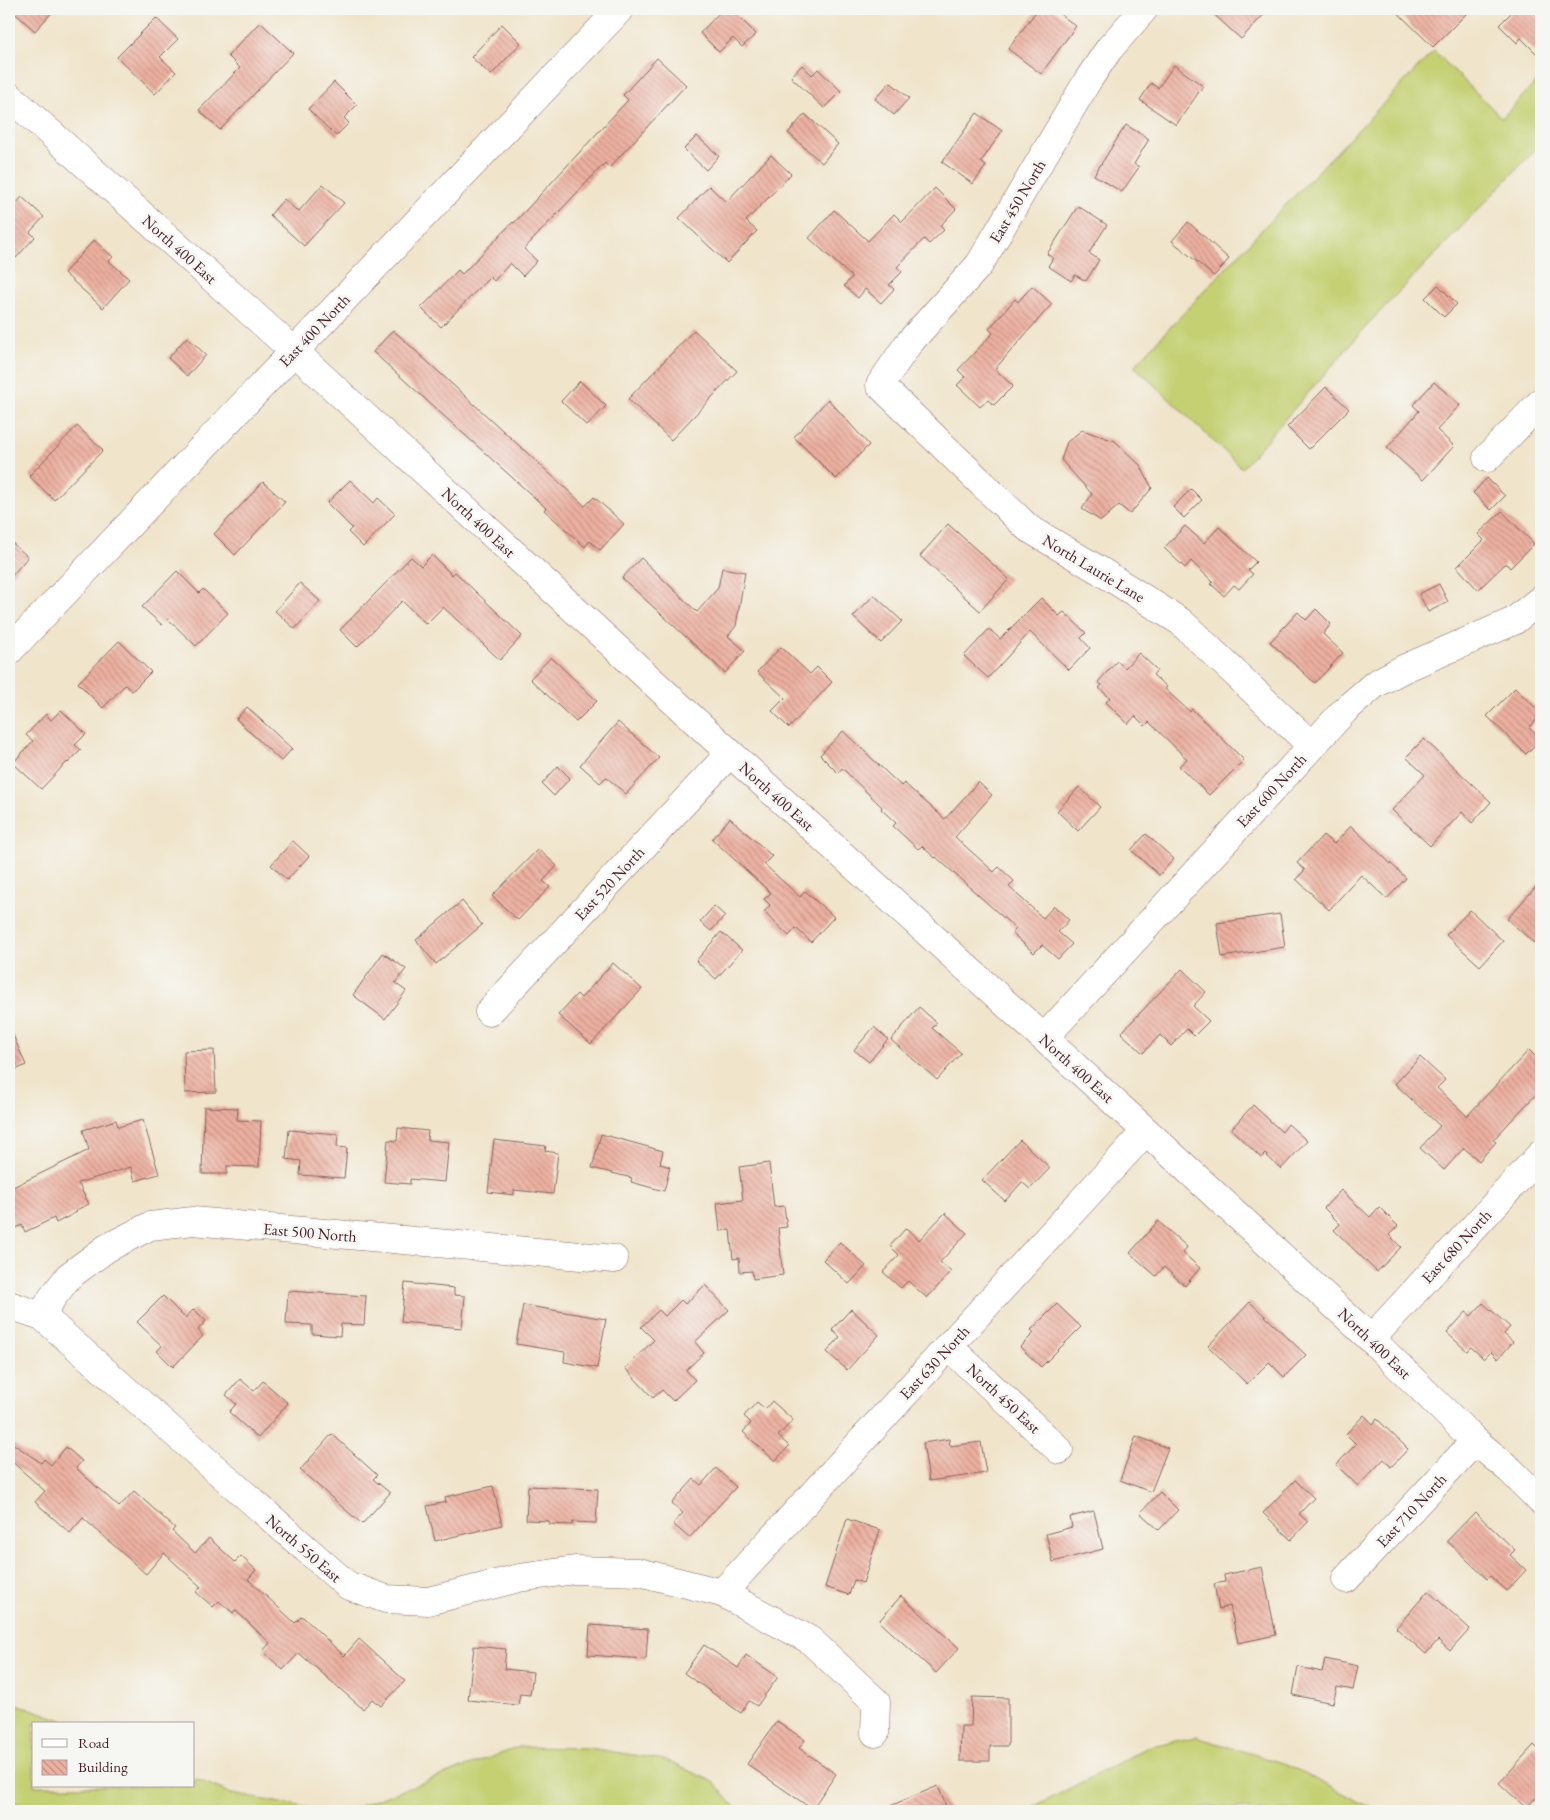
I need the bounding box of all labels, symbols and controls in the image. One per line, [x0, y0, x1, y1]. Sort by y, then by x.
street label: East 450 North [984, 156, 1051, 247]
street label: North 400 East [138, 210, 222, 289]
street label: East 400 North [274, 289, 355, 371]
street label: North 400 East [437, 483, 520, 562]
street label: North Laurie Lane [1039, 530, 1149, 607]
street label: East 600 North [1232, 749, 1311, 832]
street label: North 400 East [735, 757, 819, 836]
street label: East 520 North [570, 842, 649, 925]
street label: North 400 East [1035, 1029, 1119, 1108]
street label: East 680 North [1417, 1205, 1496, 1288]
street label: East 500 North [262, 1218, 358, 1247]
street label: North 400 East [1334, 1303, 1416, 1384]
street label: East 630 North [895, 1321, 974, 1404]
street label: North 450 East [962, 1359, 1045, 1438]
street label: East 710 North [1372, 1469, 1451, 1552]
street label: North 550 East [261, 1510, 346, 1587]
legend [32, 1722, 195, 1788]
text: Road [78, 1733, 110, 1752]
text: Building [78, 1757, 128, 1776]

